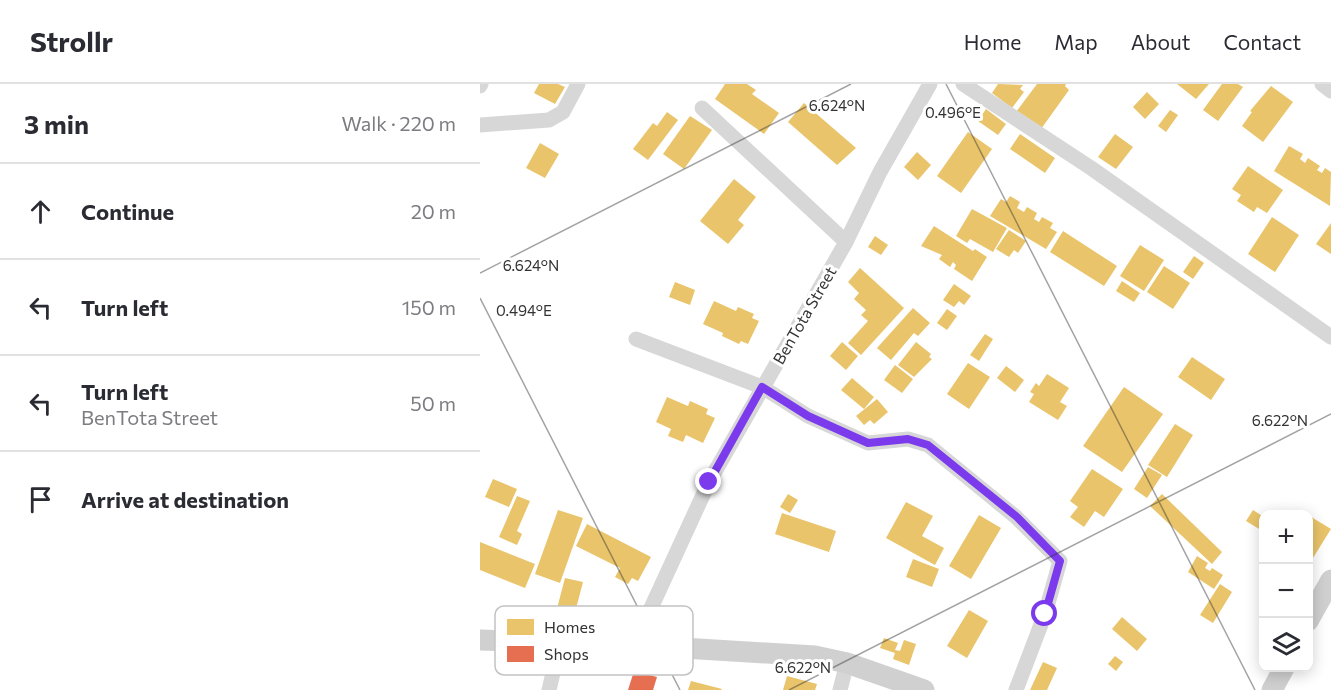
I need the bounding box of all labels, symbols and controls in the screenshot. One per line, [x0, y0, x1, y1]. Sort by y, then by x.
text: Strollr [30, 24, 113, 58]
text: Home [964, 29, 1021, 54]
text: Map [1054, 29, 1098, 54]
text: About [1131, 29, 1190, 54]
text: Contact [1223, 29, 1301, 54]
text: 6.624°N [809, 96, 865, 114]
text: 0.496°E [925, 103, 981, 121]
text: 3 min [24, 108, 89, 139]
text: Walk · 220 m [341, 111, 456, 135]
icon: ahead [24, 195, 57, 228]
text: Continue [81, 198, 174, 225]
text: 20 m [411, 199, 456, 223]
text: 6.624°N [503, 256, 559, 274]
street label: BenTota Street [768, 262, 840, 367]
icon: left [24, 291, 57, 324]
text: Turn left [81, 294, 168, 321]
text: 150 m [402, 295, 456, 319]
text: 0.494°E [496, 301, 552, 319]
text: Turn left [81, 378, 168, 405]
icon: left [24, 387, 57, 420]
text: 50 m [410, 391, 456, 415]
text: BenTota Street [81, 405, 218, 429]
text: 6.622°N [1252, 411, 1308, 429]
route end [695, 468, 721, 494]
icon: arrive [24, 483, 57, 516]
text: Arrive at destination [81, 486, 289, 513]
map controls [1259, 510, 1313, 672]
button: + [1259, 510, 1313, 564]
button: − [1259, 564, 1313, 618]
route start [1031, 600, 1057, 626]
legend [495, 606, 693, 675]
text: Homes [544, 617, 595, 636]
button: layers [1259, 618, 1313, 672]
text: Shops [544, 644, 589, 663]
text: 6.622°N [775, 658, 831, 676]

